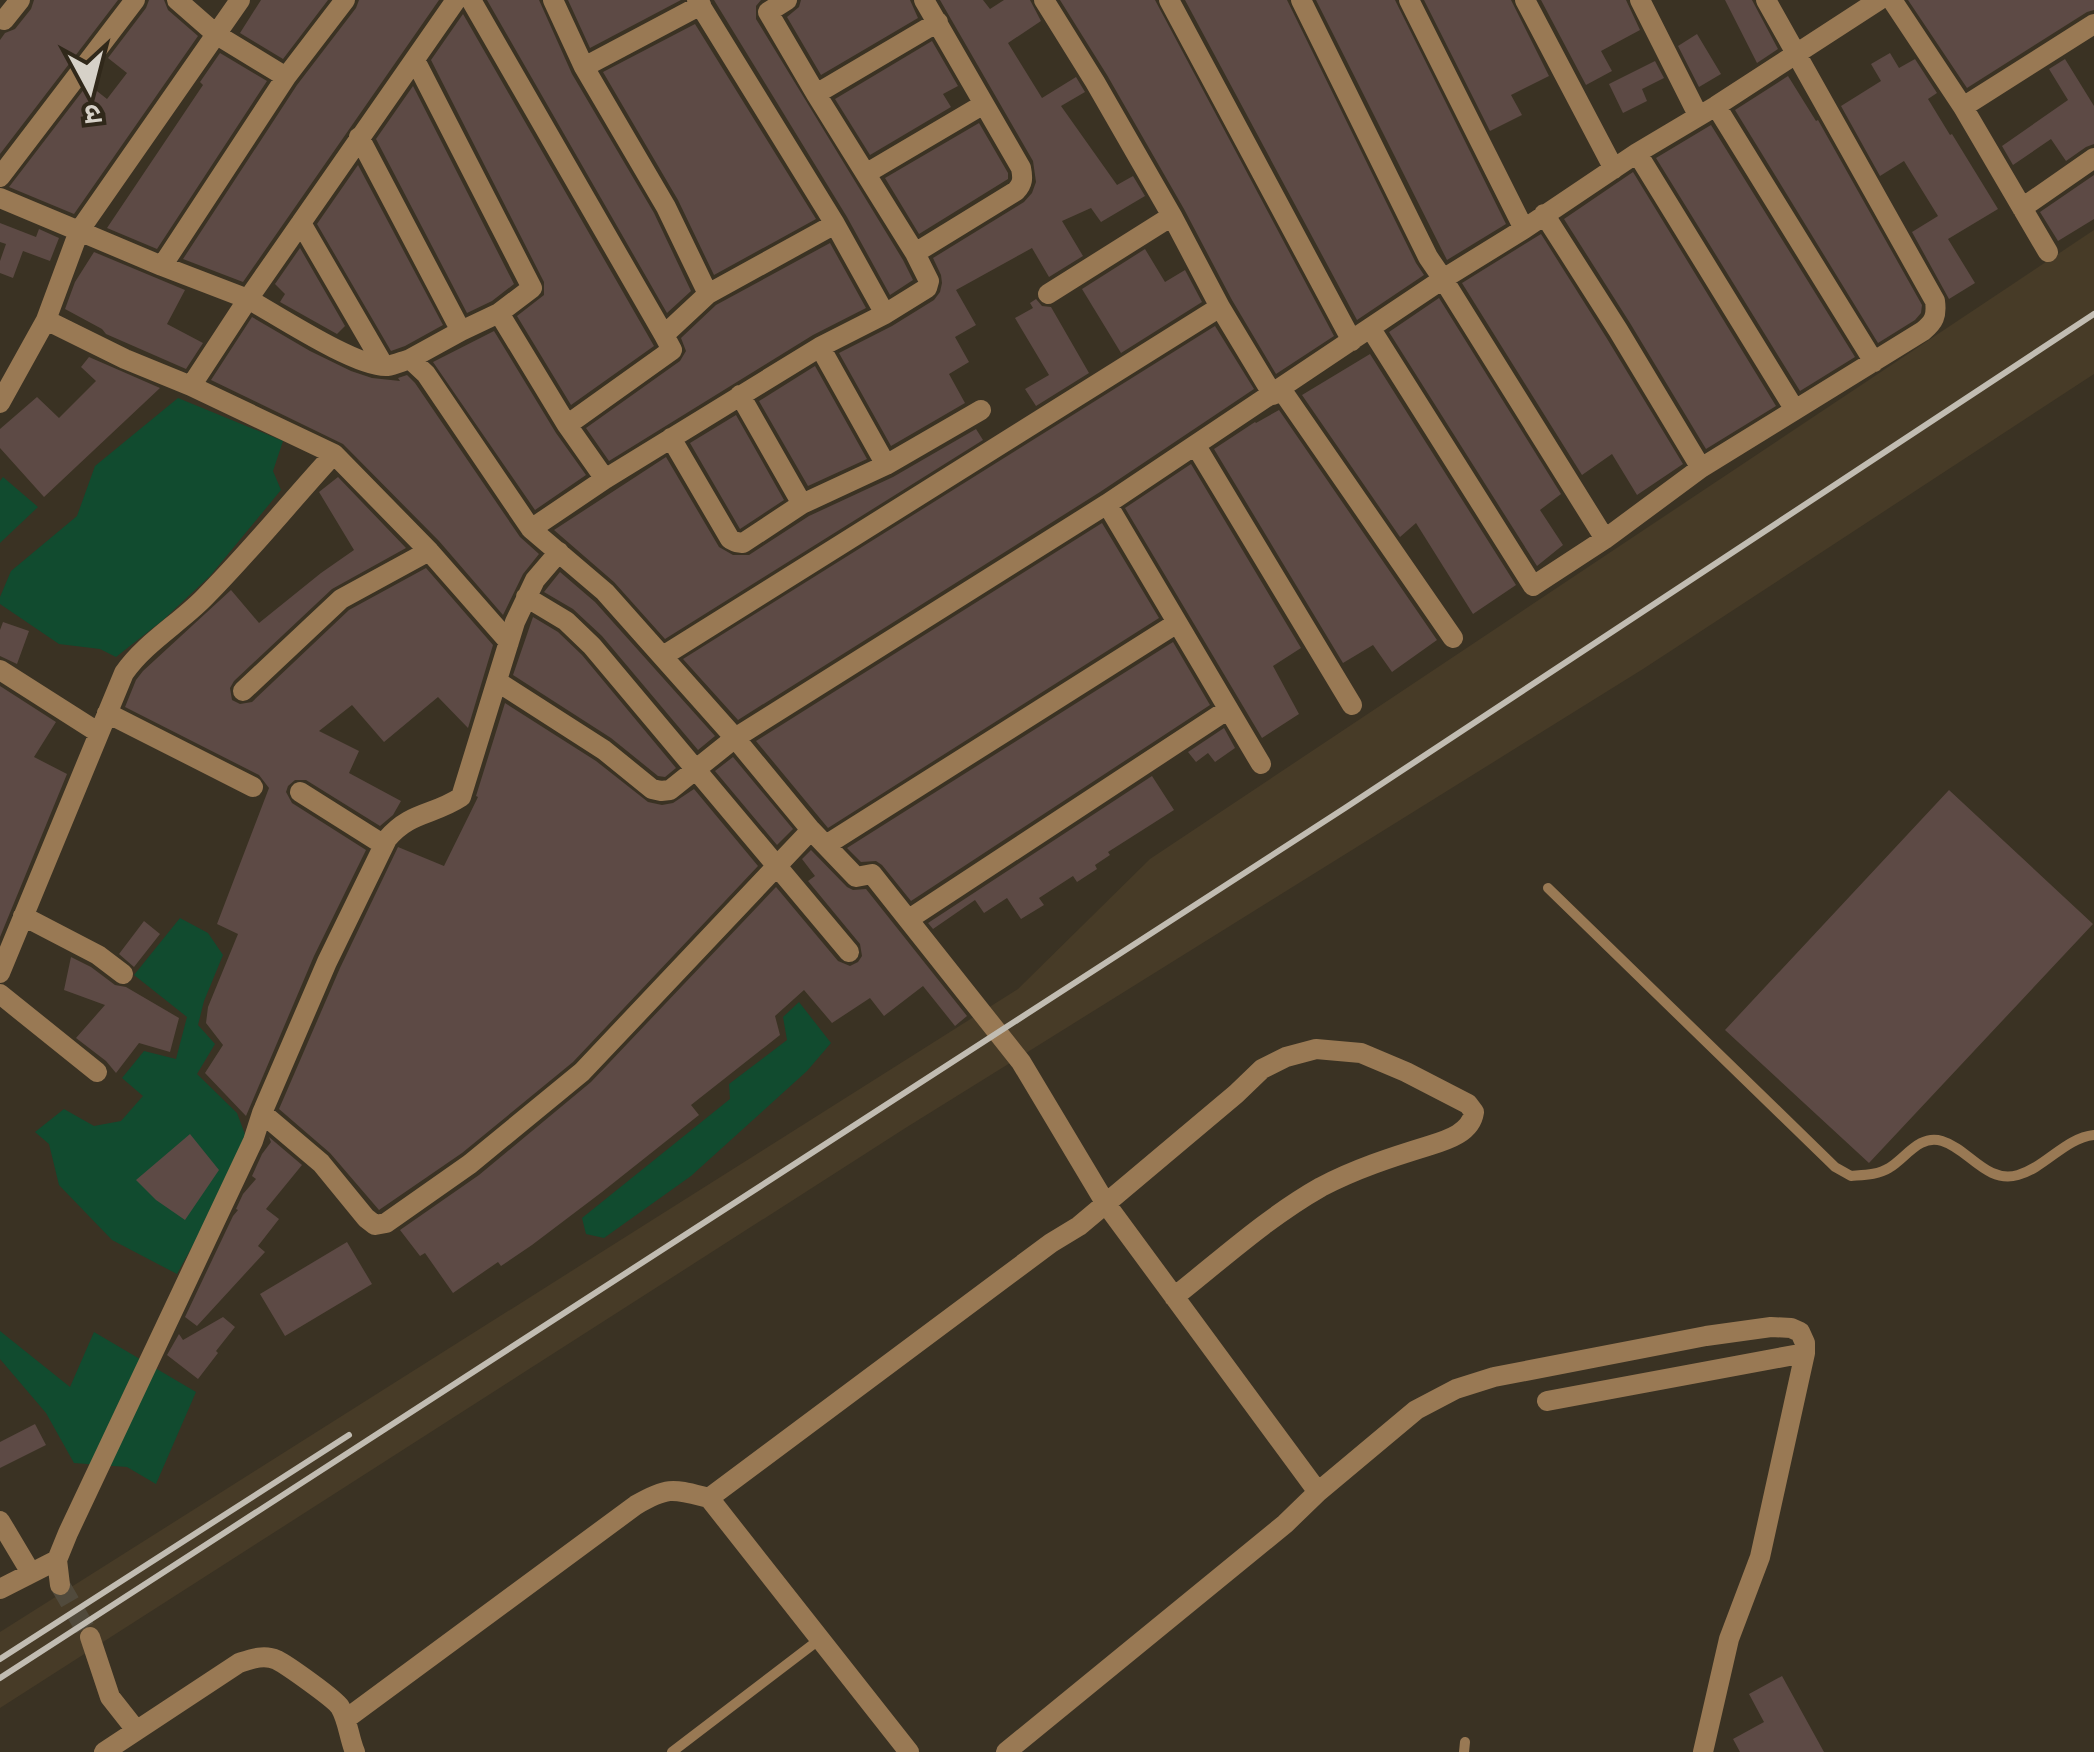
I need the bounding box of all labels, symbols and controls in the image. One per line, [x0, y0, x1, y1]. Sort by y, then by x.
north arrow [40, 40, 140, 140]
text: उ [82, 98, 103, 132]

